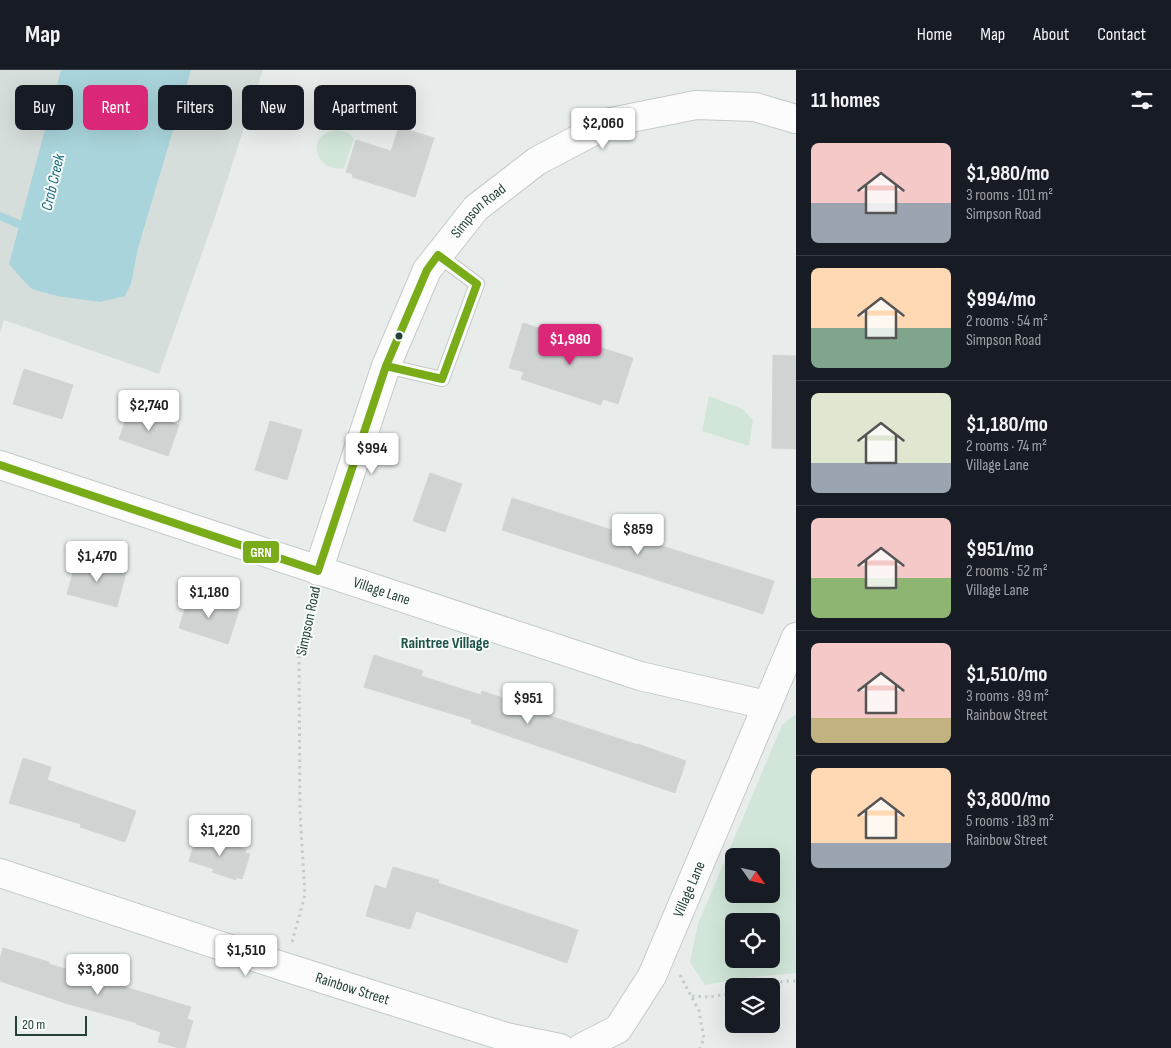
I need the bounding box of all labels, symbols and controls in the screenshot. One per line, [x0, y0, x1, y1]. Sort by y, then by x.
text: Map [25, 20, 60, 49]
text: Home [917, 24, 952, 45]
text: Map [980, 24, 1005, 45]
text: About [1033, 24, 1069, 45]
text: Contact [1097, 24, 1146, 45]
chip: Buy [15, 85, 73, 130]
chip: Rent [83, 85, 148, 130]
chip: Filters [158, 85, 232, 130]
chip: New [242, 85, 304, 130]
chip: Apartment [314, 85, 416, 130]
icon: filters [1128, 86, 1156, 114]
text: 11 homes [811, 88, 880, 113]
pin: $2,060 [562, 108, 644, 150]
text: $2,060 [582, 114, 624, 133]
water label: Crab Creek [38, 151, 69, 213]
text: $1,980/mo [966, 161, 1049, 186]
icon: home [851, 163, 911, 223]
street label: Simpson Road [447, 180, 510, 242]
text: 3 rooms · 101 m² [966, 186, 1053, 205]
text: Simpson Road [966, 205, 1041, 224]
text: $994/mo [966, 287, 1036, 312]
icon: home [851, 288, 911, 348]
text: 2 rooms · 54 m² [966, 312, 1048, 331]
pin: $1,980 [529, 324, 611, 366]
text: $1,980 [549, 330, 591, 349]
unlabelled marker [394, 331, 404, 341]
text: Simpson Road [966, 331, 1041, 350]
pin: $2,740 [108, 390, 190, 432]
text: $2,740 [129, 396, 169, 415]
text: $1,180/mo [966, 412, 1048, 437]
icon: home [851, 413, 911, 473]
pin: $994 [342, 432, 402, 475]
text: 2 rooms · 74 m² [966, 437, 1047, 456]
text: $994 [357, 439, 387, 458]
text: Village Lane [966, 456, 1029, 475]
pin: $859 [608, 514, 668, 556]
text: $859 [623, 520, 653, 539]
text: $951/mo [966, 537, 1034, 562]
icon: home [851, 538, 911, 598]
pin: $1,470 [56, 540, 138, 583]
line badge: GRN [242, 540, 280, 564]
text: GRN [250, 544, 272, 561]
text: $1,470 [77, 547, 117, 566]
text: 2 rooms · 52 m² [966, 562, 1048, 581]
street label: Village Lane [351, 573, 413, 610]
pin: $1,180 [168, 576, 250, 619]
text: Village Lane [966, 581, 1029, 600]
text: $1,180 [189, 583, 229, 602]
street label: Simpson Road [292, 585, 325, 658]
district label: Raintree Village [401, 634, 489, 653]
text: $1,510/mo [966, 662, 1047, 687]
icon: home [851, 663, 911, 723]
pin: $951 [498, 682, 558, 725]
text: 3 rooms · 89 m² [966, 687, 1049, 706]
text: $951 [513, 689, 543, 708]
text: Rainbow Street [966, 706, 1048, 725]
text: $3,800/mo [966, 787, 1050, 812]
icon: home [851, 788, 911, 848]
text: 5 rooms · 183 m² [966, 812, 1054, 831]
pin: $1,220 [179, 814, 261, 857]
text: $1,220 [200, 821, 240, 840]
text: Rainbow Street [966, 831, 1048, 850]
north arrow [725, 848, 780, 902]
map controls [725, 848, 780, 1033]
street label: Village Lane [669, 858, 710, 920]
button: locate [725, 913, 780, 968]
pin: $1,510 [205, 934, 287, 977]
text: $1,510 [226, 941, 266, 960]
pin: $3,800 [57, 954, 139, 996]
text: $3,800 [77, 960, 119, 979]
street label: Rainbow Street [313, 968, 392, 1010]
button: layers [725, 978, 780, 1033]
scale bar [15, 1013, 88, 1036]
text: 20 m [22, 1016, 45, 1033]

